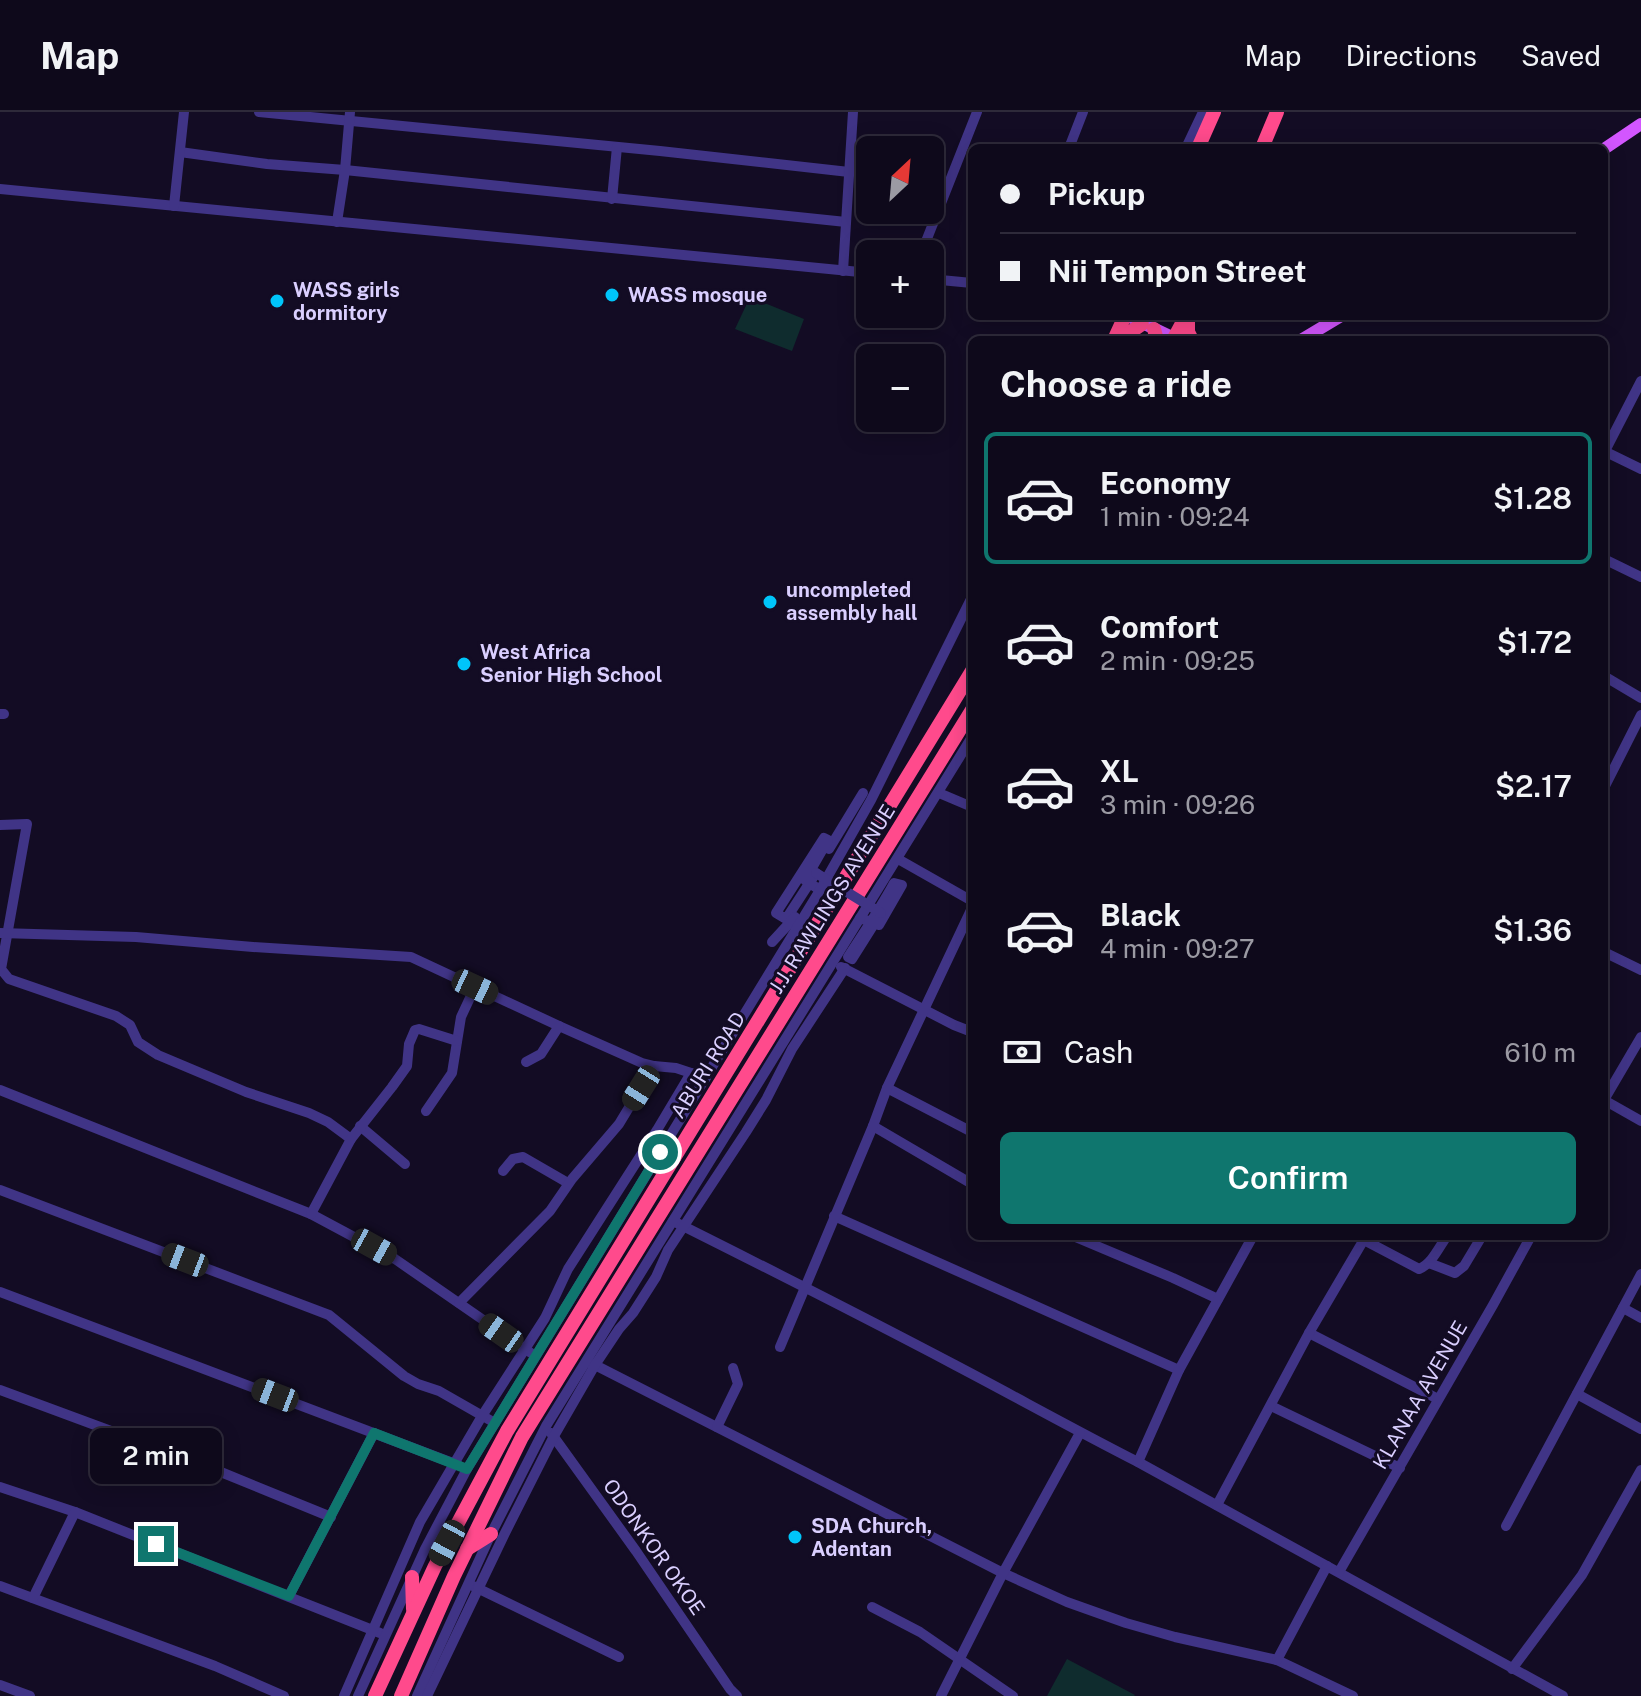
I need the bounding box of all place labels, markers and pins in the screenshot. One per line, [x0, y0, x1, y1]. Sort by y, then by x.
place label: WASS girls dormitory [293, 278, 400, 325]
place label: WASS mosque [628, 283, 767, 307]
marker: WASS mosque [603, 286, 621, 304]
marker: WASS girls dormitory [268, 292, 286, 310]
place label: uncompleted assembly hall [786, 578, 918, 625]
marker: uncompleted assembly hall [761, 593, 779, 611]
place label: West Africa Senior High School [480, 640, 662, 687]
marker: West Africa Senior High School [455, 655, 473, 673]
place label: SDA Church, Adentan [811, 1514, 932, 1561]
marker: SDA Church, Adentan [786, 1528, 804, 1546]

